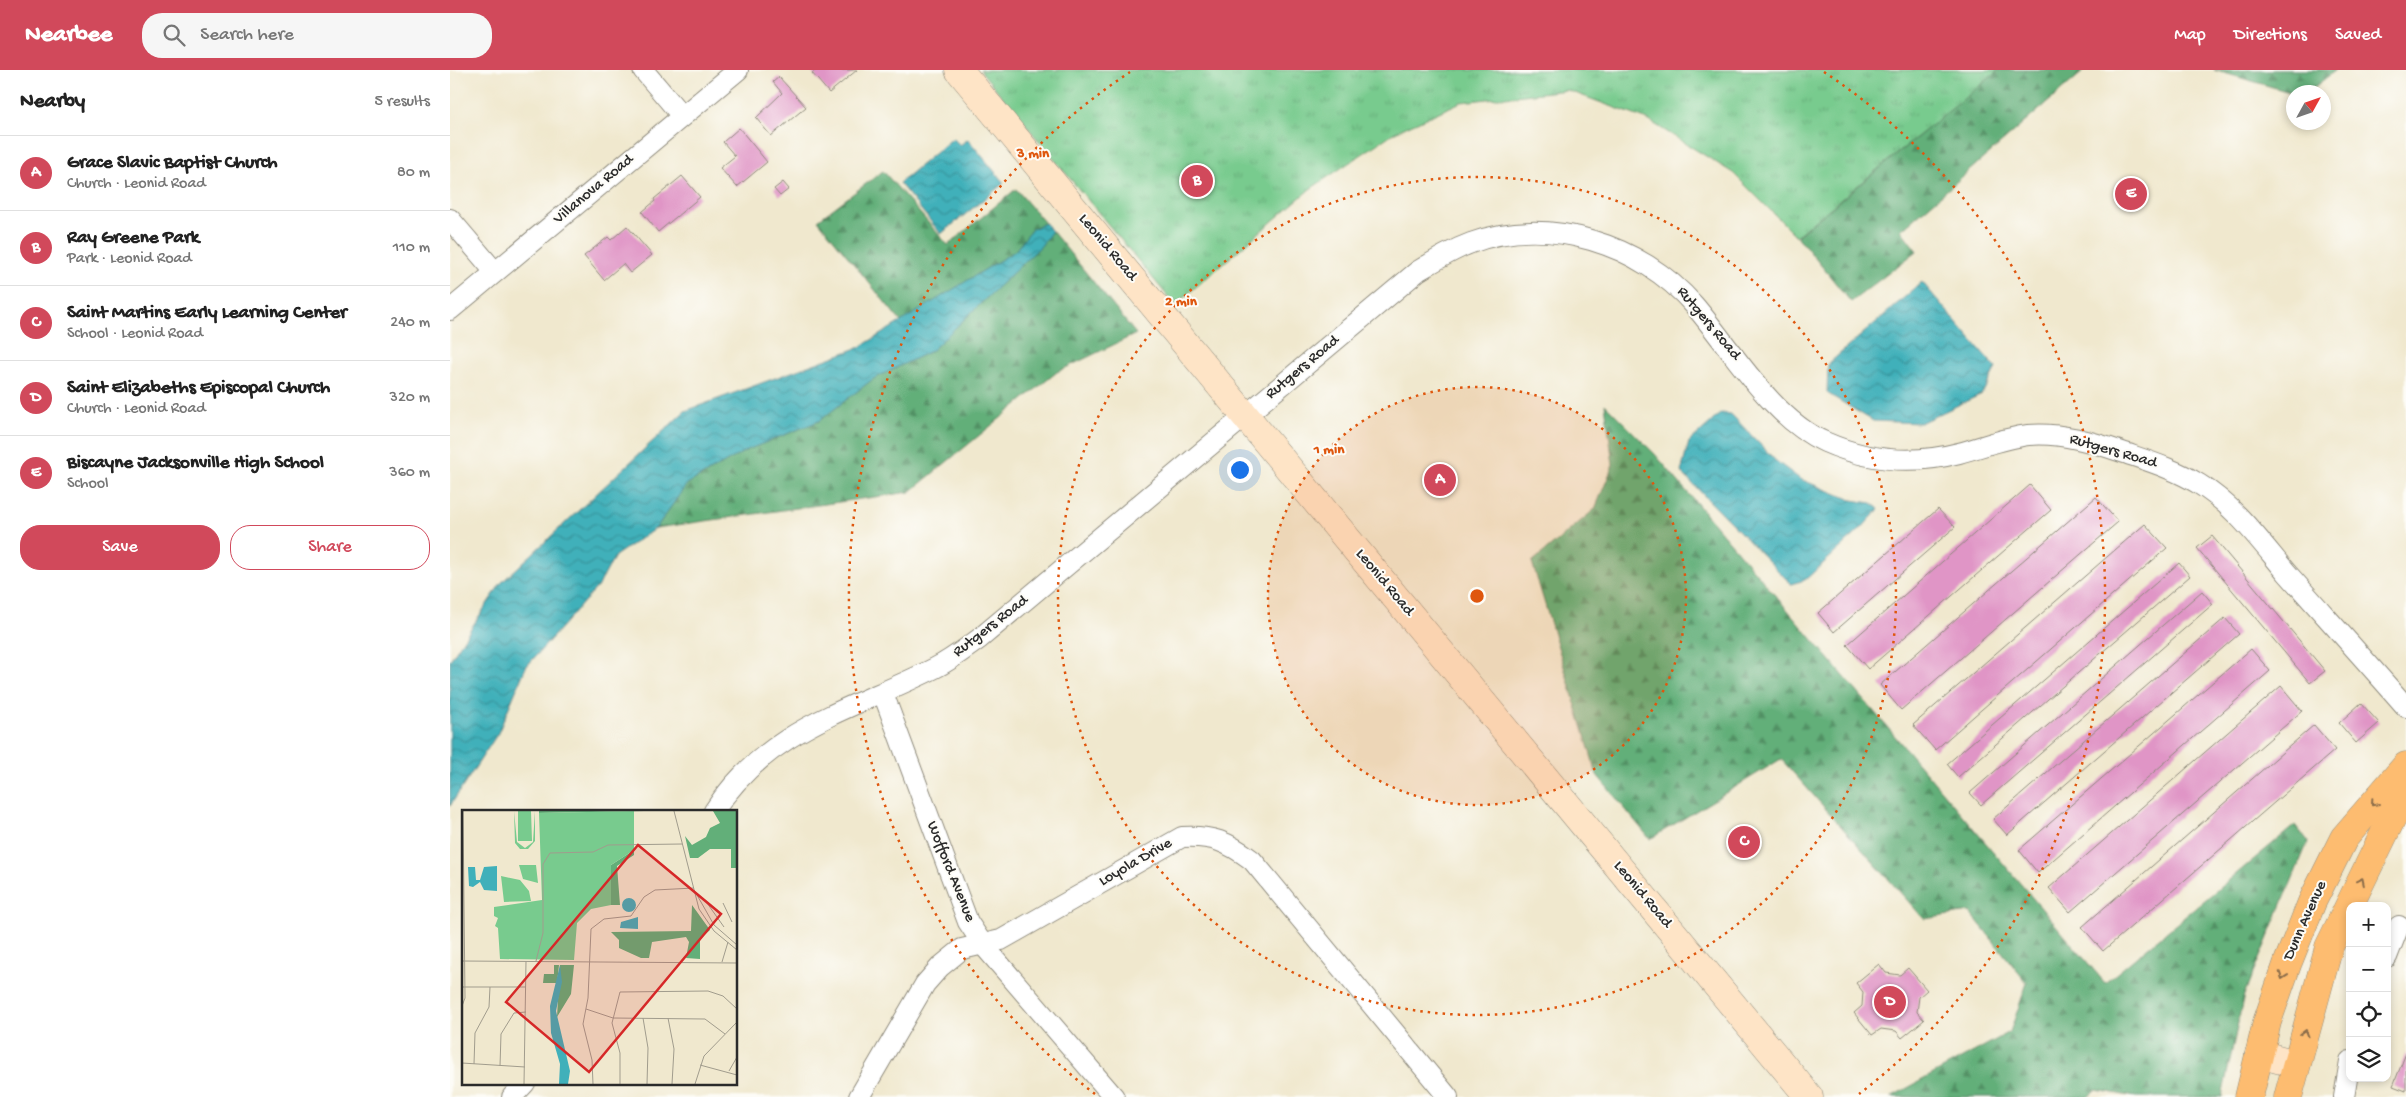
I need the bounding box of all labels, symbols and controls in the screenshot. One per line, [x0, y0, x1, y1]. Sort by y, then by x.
search box [142, 13, 492, 58]
text: Nearbee [25, 21, 112, 50]
icon: search [160, 21, 188, 49]
text: Search here [200, 24, 294, 47]
text: Map [2174, 25, 2206, 46]
text: Directions [2234, 25, 2307, 46]
text: Saved [2335, 25, 2381, 46]
north arrow [2286, 85, 2331, 130]
text: Nearby [20, 90, 85, 115]
text: 5 results [375, 93, 430, 112]
text: 3 min [1016, 145, 1050, 163]
street label: Villanova Road [549, 150, 639, 230]
text: Grace Slavic Baptist Church [67, 152, 278, 175]
pin: B [1181, 162, 1213, 200]
text: A [31, 164, 41, 183]
text: 80 m [397, 164, 430, 183]
text: Church · Leonid Road [67, 175, 206, 194]
pin: E [2115, 175, 2147, 213]
street label: Leonid Road [1073, 211, 1142, 287]
text: Ray Greene Park [67, 227, 199, 250]
text: B [32, 239, 40, 258]
text: 110 m [393, 239, 430, 258]
text: Park · Leonid Road [67, 250, 192, 269]
street label: Rutgers Road [1672, 283, 1745, 366]
text: 2 min [1165, 293, 1198, 311]
text: Saint Martins Early Learning Center [67, 302, 347, 325]
text: C [32, 314, 40, 333]
text: 240 m [390, 314, 430, 333]
text: School · Leonid Road [67, 325, 203, 344]
street label: Rutgers Road [1262, 331, 1345, 404]
text: Saint Elizabeths Episcopal Church [67, 377, 330, 400]
text: D [31, 389, 41, 408]
text: 320 m [390, 389, 430, 408]
text: Church · Leonid Road [67, 400, 206, 419]
street label: Rutgers Road [2067, 430, 2160, 474]
text: 1 min [1313, 441, 1345, 459]
text: Biscayne Jacksonville High School [67, 452, 324, 475]
your location [1227, 457, 1253, 483]
pin: A [1424, 461, 1456, 499]
text: E [31, 464, 41, 483]
text: 360 m [389, 464, 430, 483]
text: School [67, 475, 109, 494]
button: Save [20, 525, 220, 570]
button: Share [230, 525, 430, 570]
street label: Leonid Road [1350, 546, 1419, 622]
centre of rings [1468, 587, 1486, 605]
street label: Rutgers Road [950, 591, 1034, 662]
one-way arrow [2371, 798, 2380, 807]
inset map [462, 810, 738, 1084]
street label: Wofford Avenue [921, 819, 979, 926]
pin: C [1728, 823, 1760, 861]
street label: Loyola Drive [1096, 834, 1177, 892]
street label: Leonid Road [1608, 858, 1677, 934]
one-way arrow [2355, 877, 2365, 886]
street label: Dunn Avenue [2280, 878, 2332, 965]
map controls [2346, 902, 2391, 1082]
button: + [2346, 902, 2391, 947]
button: − [2346, 947, 2391, 992]
one-way arrow [2278, 972, 2288, 980]
pin: D [1874, 983, 1906, 1021]
button: locate [2346, 992, 2391, 1037]
one-way arrow [2299, 1029, 2309, 1037]
button: layers [2346, 1037, 2391, 1082]

